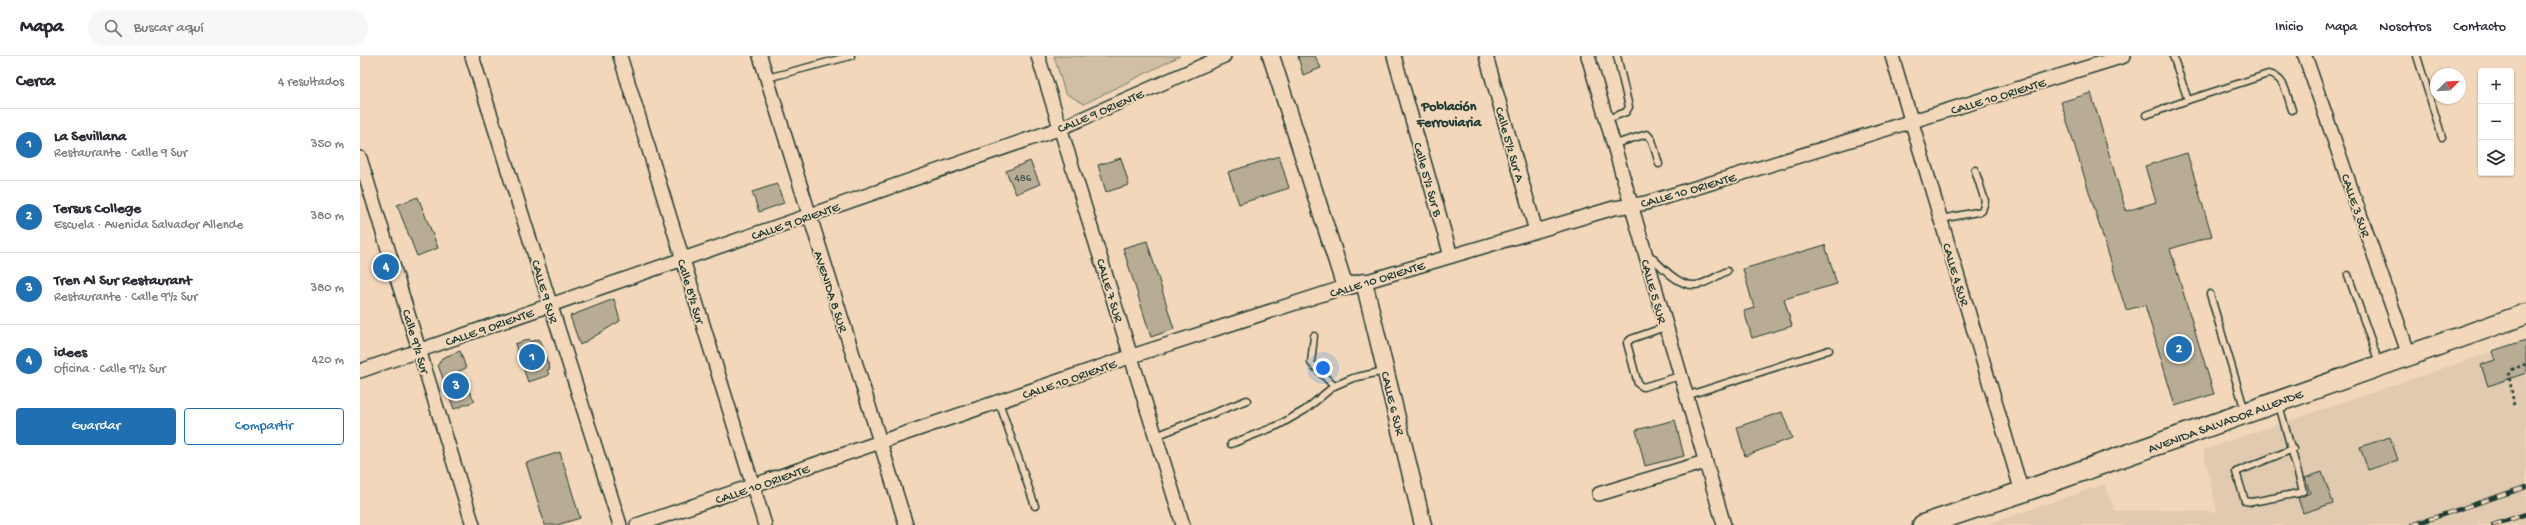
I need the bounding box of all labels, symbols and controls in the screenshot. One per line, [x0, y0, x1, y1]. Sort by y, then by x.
search box [88, 10, 368, 46]
text: Mapa [20, 16, 64, 39]
icon: search [102, 17, 124, 39]
text: Buscar aquí [134, 19, 204, 37]
text: Inicio [2275, 19, 2303, 36]
text: Mapa [2325, 19, 2357, 36]
text: Nosotros [2379, 19, 2431, 36]
text: Contacto [2453, 19, 2506, 36]
north arrow [2430, 68, 2466, 104]
map controls [2478, 68, 2514, 176]
button: + [2478, 68, 2514, 104]
text: Cerca [16, 72, 55, 92]
text: 4 resultados [278, 75, 344, 90]
street label: CALLE 10 ORIENTE [1949, 76, 2049, 119]
street label: CALLE 9 ORIENTE [1055, 87, 1147, 137]
district label: Población Ferroviaria [1416, 99, 1482, 132]
button: − [2478, 104, 2514, 140]
street label: Calle 5½ Sur A [1491, 105, 1527, 185]
text: La Sevillana [54, 128, 126, 146]
text: 1 [26, 137, 32, 152]
text: 350 m [311, 137, 344, 152]
button: layers [2478, 140, 2514, 176]
street label: Calle 5½ Sur B [1409, 141, 1444, 219]
text: Restaurante · Calle 9 Sur [54, 146, 187, 161]
street label: CALLE 10 ORIENTE [1639, 170, 1739, 212]
street label: CALLE 3 SUR [2337, 172, 2373, 240]
house number: 486 [1015, 173, 1032, 185]
text: Tersus College [54, 200, 141, 218]
street label: CALLE 9 ORIENTE [750, 200, 843, 245]
text: 2 [26, 209, 32, 224]
text: 380 m [310, 209, 344, 224]
text: Escuela · Avenida Salvador Allende [54, 218, 243, 233]
street label: CALLE 4 SUR [1938, 241, 1972, 309]
street label: AVENIDA 8 SUR [809, 249, 850, 335]
pin: 4 [373, 252, 399, 282]
street label: CALLE 7 SUR [1092, 257, 1126, 325]
street label: CALLE 9 SUR [527, 258, 561, 326]
street label: Calle 8½ Sur [673, 258, 707, 327]
street label: CALLE 5 SUR [1636, 258, 1669, 326]
street label: CALLE 10 ORIENTE [1328, 259, 1428, 302]
text: Tren Al Sur Restaurant [54, 272, 192, 290]
text: 3 [26, 281, 32, 296]
text: 380 m [310, 281, 344, 296]
text: Restaurante · Calle 9½ Sur [54, 290, 198, 305]
street label: CALLE 9 ORIENTE [444, 306, 537, 351]
street label: Calle 9½ Sur [398, 308, 432, 377]
pin: 2 [2166, 334, 2192, 364]
pin: 1 [519, 342, 545, 372]
text: idees [54, 344, 87, 362]
text: 4 [26, 353, 32, 368]
text: 420 m [312, 353, 344, 368]
street label: CALLE 10 ORIENTE [1021, 357, 1120, 404]
your location [1313, 358, 1333, 378]
text: Oficina · Calle 9½ Sur [54, 362, 166, 377]
street label: CALLE 6 SUR [1376, 370, 1407, 438]
pin: 3 [443, 371, 469, 401]
street label: AVENIDA SALVADOR ALLENDE [2146, 387, 2306, 457]
button: Guardar [16, 408, 176, 445]
button: Compartir [184, 408, 344, 445]
street label: CALLE 10 ORIENTE [714, 462, 813, 509]

